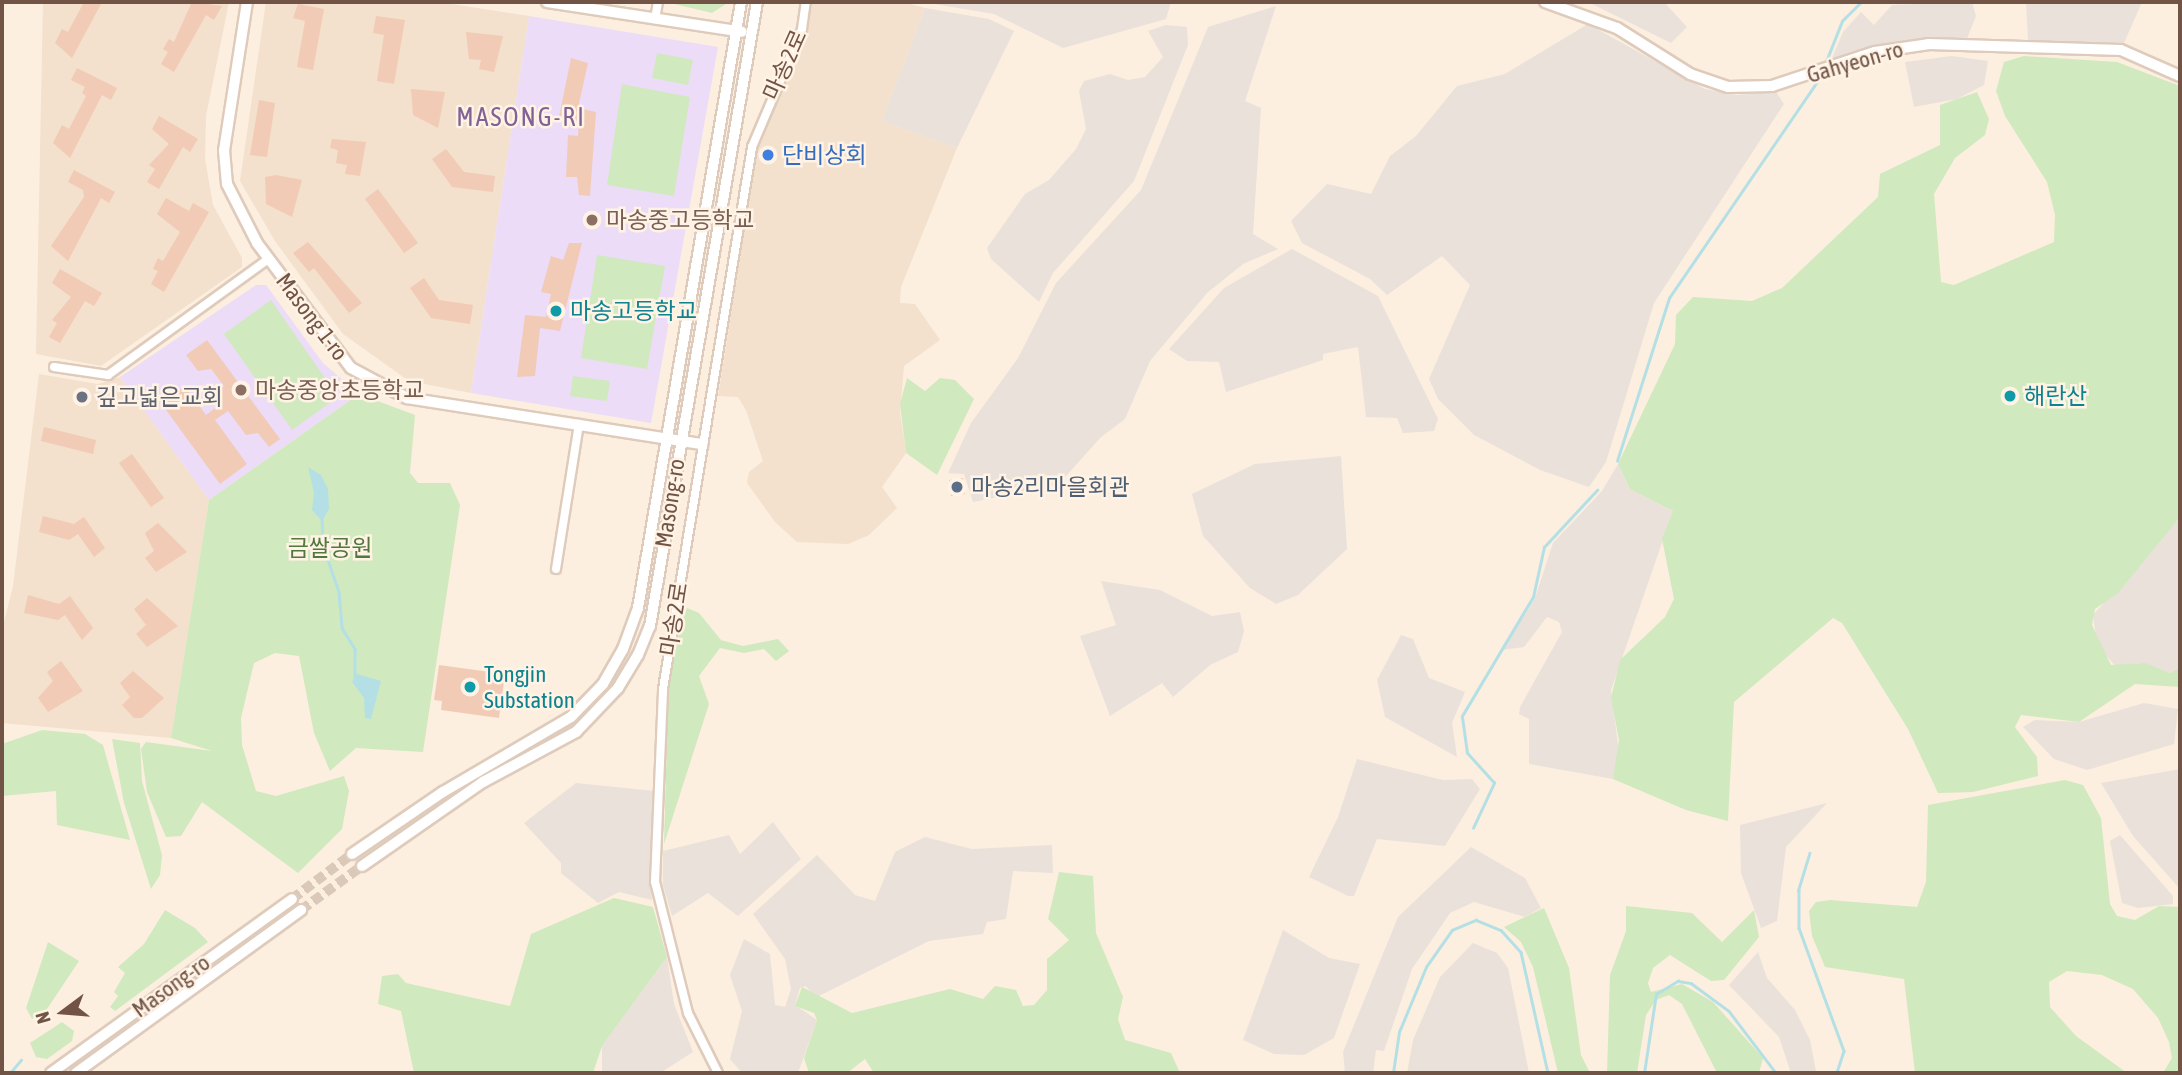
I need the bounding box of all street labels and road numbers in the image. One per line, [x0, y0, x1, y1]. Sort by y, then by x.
street label: 마송2로 [757, 25, 813, 105]
street label: Gahyeon-ro [1804, 35, 1906, 89]
street label: Masong 1-ro [270, 268, 354, 366]
street label: Masong-ro [649, 457, 691, 549]
street label: 마송2로 [655, 580, 693, 658]
street label: Masong-ro [127, 949, 215, 1023]

